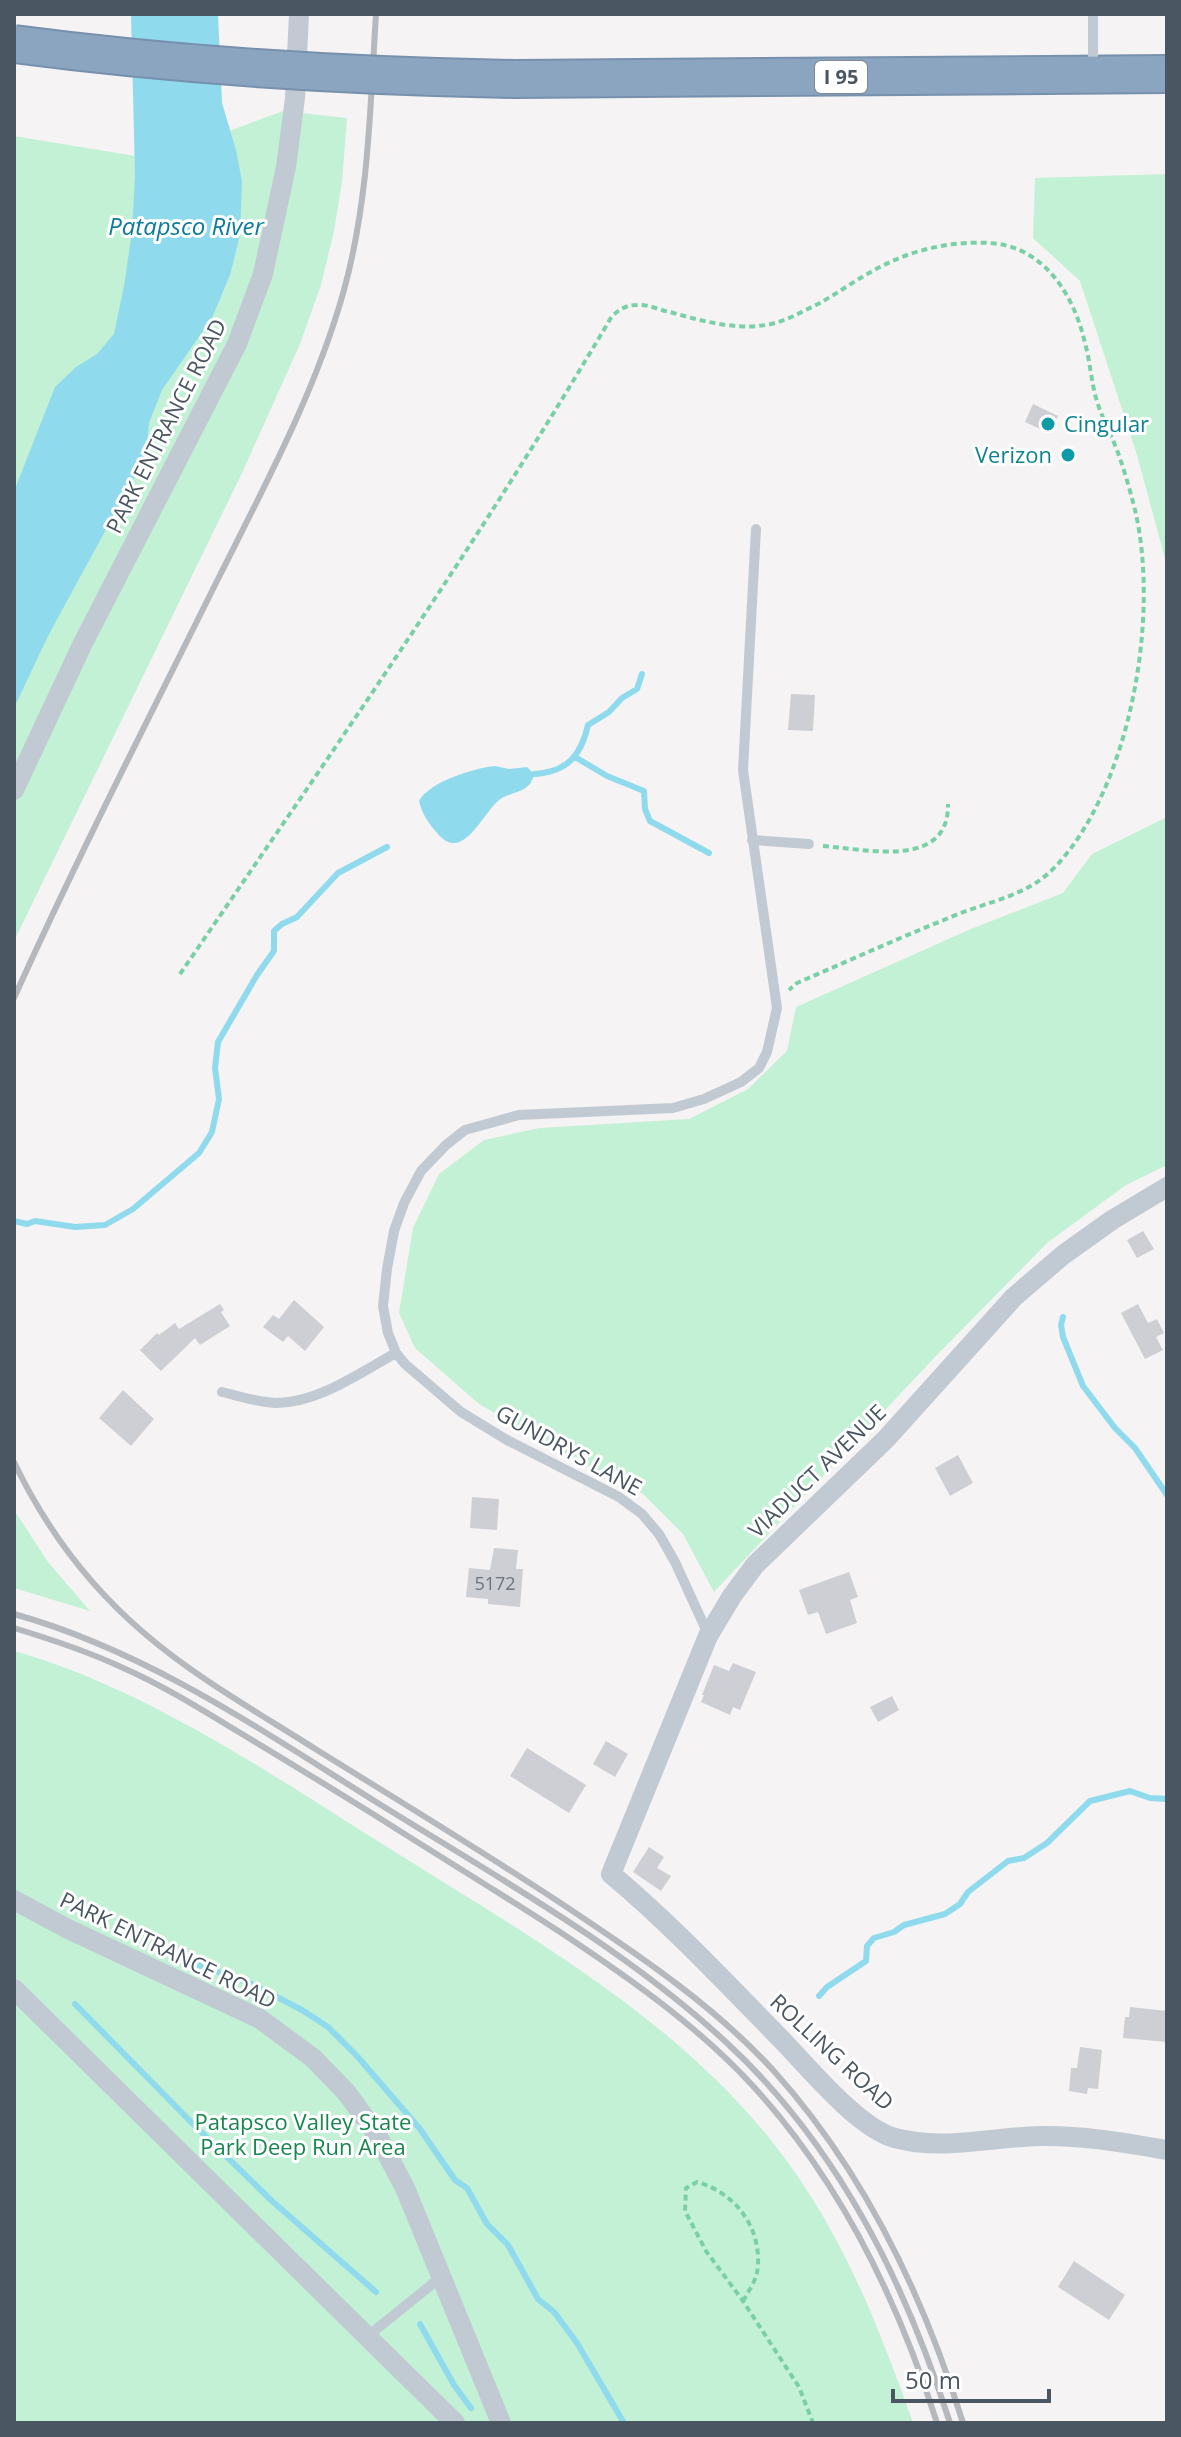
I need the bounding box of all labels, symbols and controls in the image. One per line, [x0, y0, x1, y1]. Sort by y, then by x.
road number: I 95 [815, 61, 867, 93]
water label: Patapsco River [108, 209, 265, 242]
street label: PARK ENTRANCE ROAD [98, 313, 232, 538]
place label: Cingular [1064, 408, 1149, 438]
marker: Cingular [1039, 415, 1057, 433]
place label: Verizon [975, 439, 1052, 469]
marker: Verizon [1059, 446, 1077, 464]
street label: GUNDRYS LANE [491, 1397, 648, 1502]
street label: VIADUCT AVENUE [741, 1397, 892, 1544]
house number: 5172 [474, 1571, 516, 1595]
street label: PARK ENTRANCE ROAD [55, 1884, 282, 2015]
street label: ROLLING ROAD [764, 1986, 901, 2116]
park label: Patapsco Valley State Park Deep Run Area [195, 2106, 411, 2161]
scale bar [893, 2353, 1049, 2403]
text: 50 m [905, 2363, 961, 2396]

